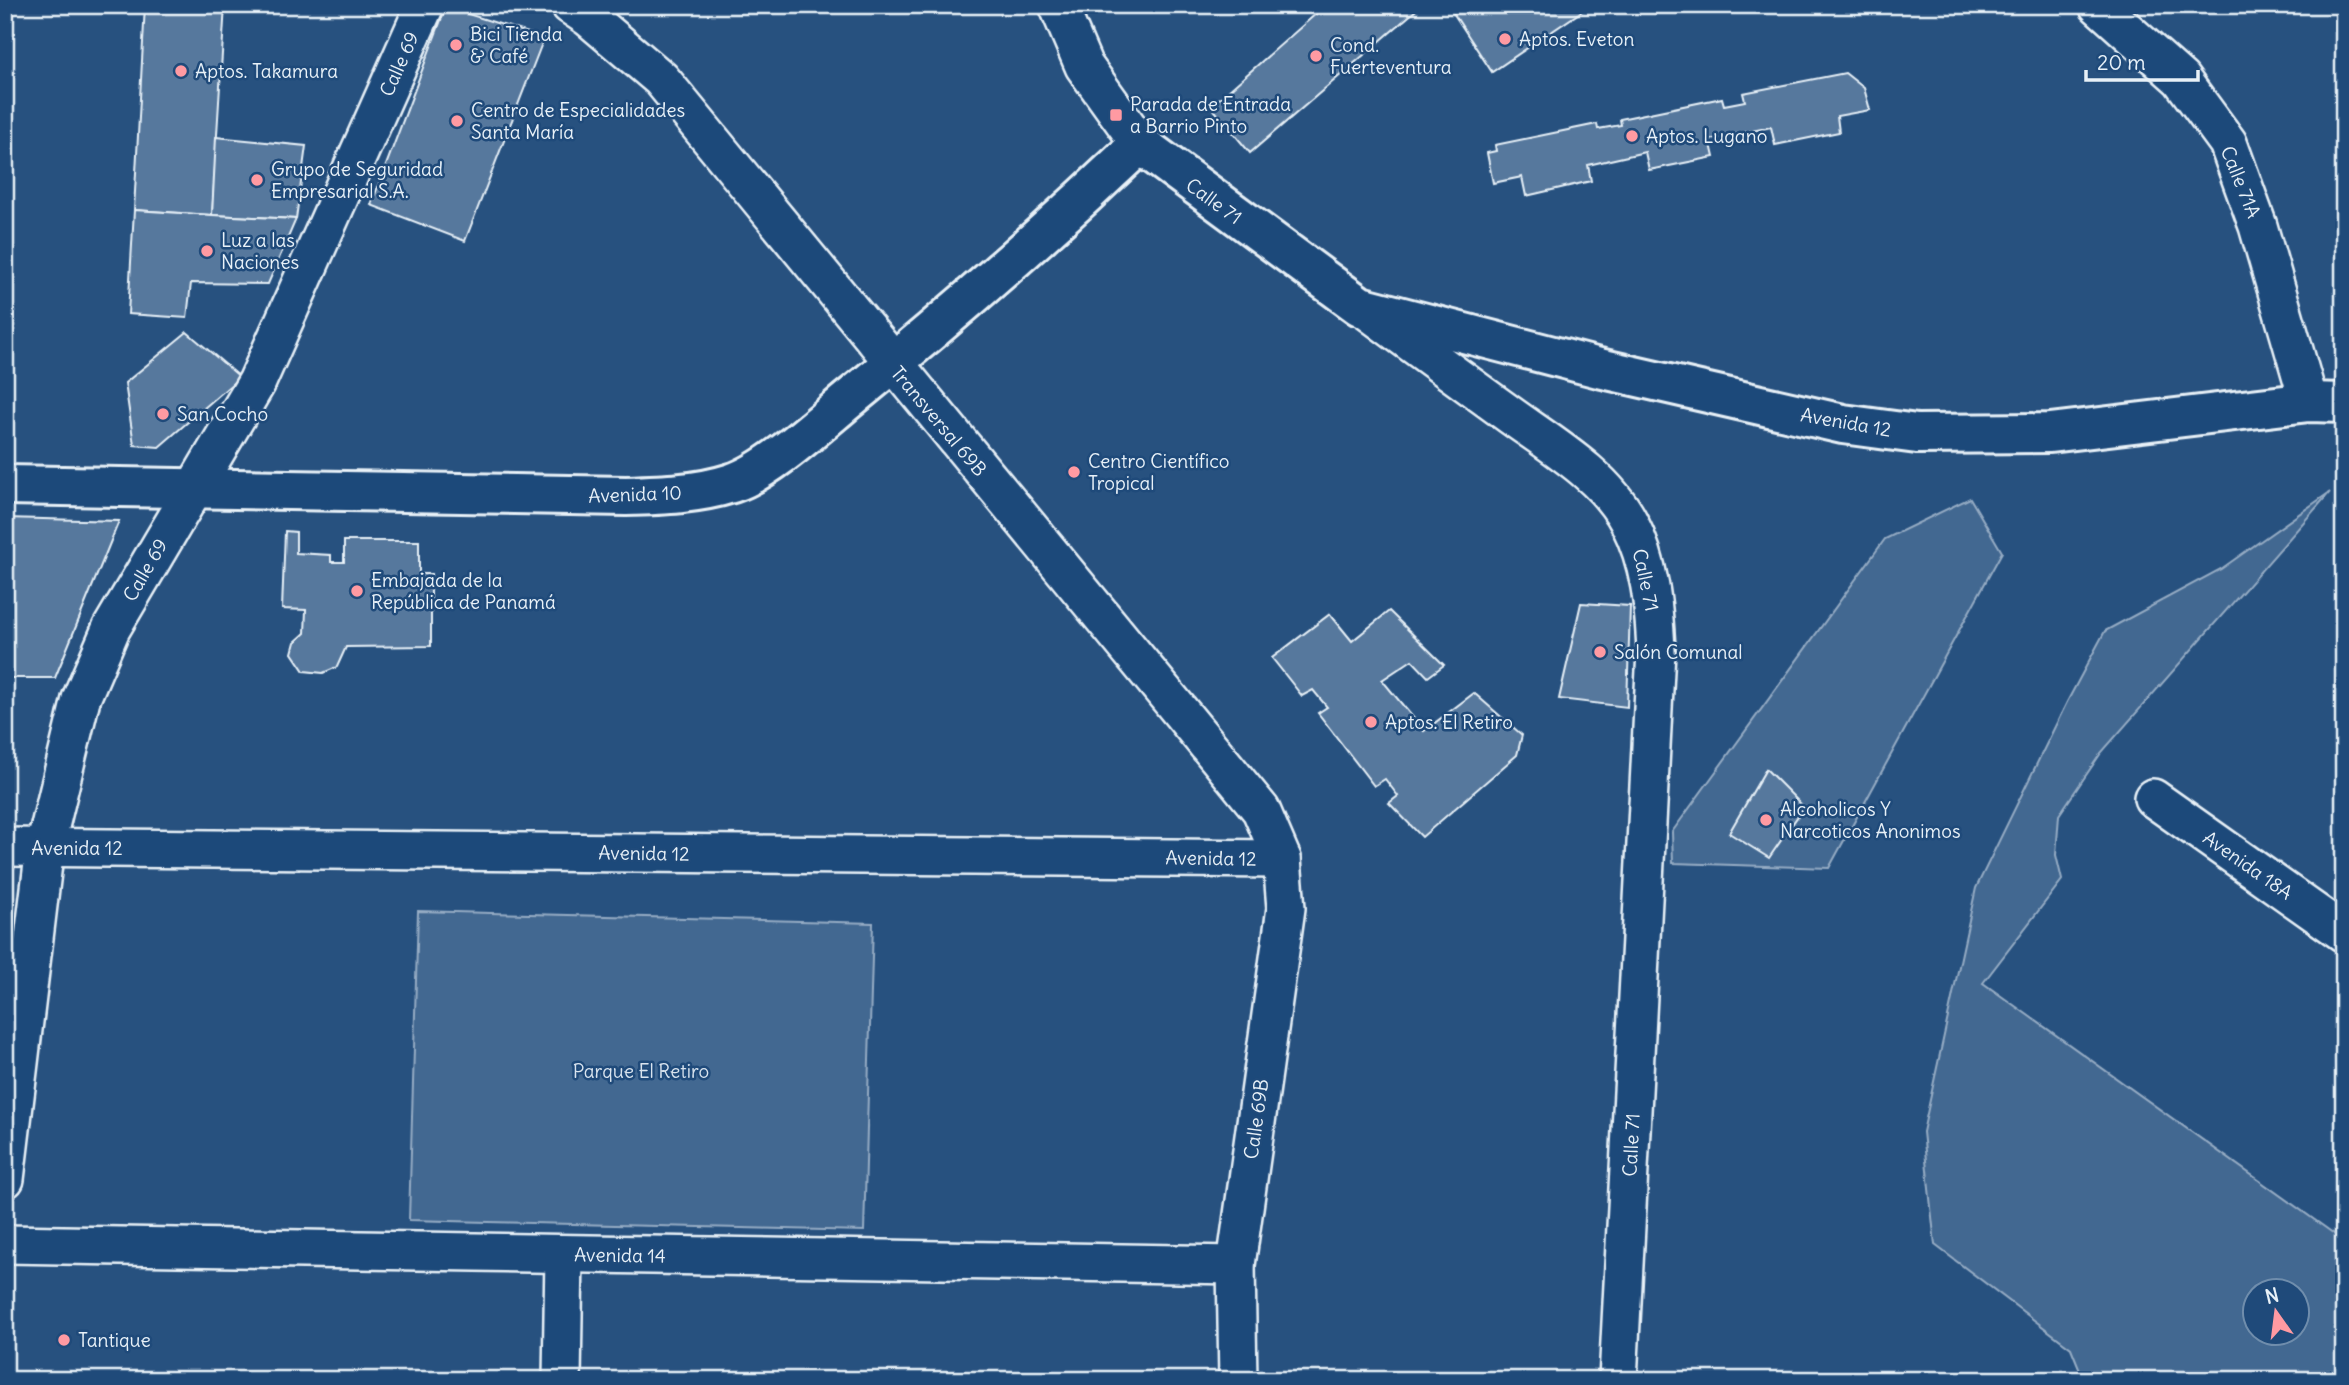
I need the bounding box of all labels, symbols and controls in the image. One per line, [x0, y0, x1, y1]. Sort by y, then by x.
place label: Bici Tienda & Café [470, 22, 563, 68]
place label: Aptos. Eveton [1519, 27, 1635, 51]
street label: Calle 69 [374, 28, 424, 100]
marker: Aptos. Eveton [1497, 31, 1513, 47]
place label: Cond. Fuerteventura [1330, 33, 1452, 79]
marker: Bici Tienda & Café [448, 37, 464, 53]
scale bar [2086, 38, 2198, 82]
marker: Cond. Fuerteventura [1308, 48, 1324, 64]
text: 20 m [2097, 49, 2146, 76]
place label: Aptos. Takamura [195, 59, 338, 83]
marker: Aptos. Takamura [173, 63, 189, 79]
place label: Parada de Entrada a Barrio Pinto [1130, 92, 1291, 138]
place label: Centro de Especialidades Santa María [471, 98, 685, 144]
marker: Parada de Entrada a Barrio Pinto [1108, 107, 1124, 123]
marker: Centro de Especialidades Santa María [449, 113, 465, 129]
place label: Aptos. Lugano [1646, 124, 1767, 148]
marker: Aptos. Lugano [1624, 128, 1640, 144]
street label: Calle 71A [2216, 142, 2266, 222]
place label: Grupo de Seguridad Empresarial S.A. [271, 157, 443, 203]
marker: Grupo de Seguridad Empresarial S.A. [249, 172, 265, 188]
street label: Calle 71 [1181, 173, 1247, 229]
place label: Luz a las Naciones [221, 228, 299, 274]
marker: Luz a las Naciones [199, 243, 215, 259]
street label: Transversal 69B [886, 361, 992, 481]
place label: San Cocho [177, 402, 268, 426]
street label: Avenida 12 [1799, 402, 1893, 442]
marker: San Cocho [155, 406, 171, 422]
place label: Centro Científico Tropical [1088, 449, 1229, 495]
marker: Centro Científico Tropical [1066, 464, 1082, 480]
street label: Avenida 10 [588, 480, 682, 508]
street label: Calle 69 [118, 534, 172, 606]
street label: Calle 71 [1628, 547, 1664, 613]
place label: Embajada de la República de Panamá [371, 568, 556, 614]
marker: Embajada de la República de Panamá [349, 583, 365, 599]
place label: Salón Comunal [1614, 640, 1743, 664]
marker: Salón Comunal [1592, 644, 1608, 660]
place label: Aptos. El Retiro [1385, 710, 1513, 734]
marker: Aptos. El Retiro [1363, 714, 1379, 730]
place label: Alcoholicos Y Narcoticos Anonimos [1780, 797, 1961, 843]
marker: Alcoholicos Y Narcoticos Anonimos [1758, 812, 1774, 828]
street label: Avenida 18A [2199, 825, 2297, 905]
street label: Avenida 12 [31, 836, 123, 860]
street label: Avenida 12 [598, 840, 690, 866]
street label: Avenida 12 [1165, 845, 1257, 871]
park label: Parque El Retiro [573, 1059, 709, 1083]
street label: Calle 69B [1238, 1077, 1274, 1161]
street label: Calle 71 [1617, 1113, 1645, 1177]
street label: Avenida 14 [574, 1242, 666, 1268]
north arrow [2240, 1276, 2310, 1346]
text: N [2263, 1282, 2281, 1309]
place label: Tantique [78, 1328, 151, 1352]
marker: Tantique [56, 1332, 72, 1348]

